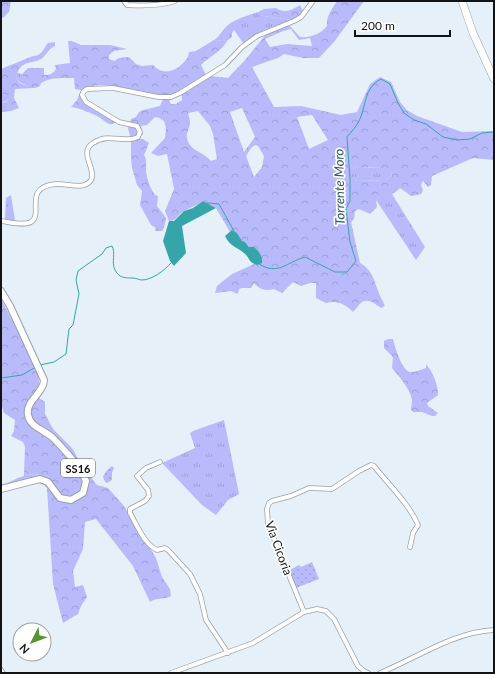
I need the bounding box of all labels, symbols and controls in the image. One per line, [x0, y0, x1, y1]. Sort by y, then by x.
scale bar [355, 12, 450, 38]
text: 200 m [361, 18, 395, 33]
water label: Torrente Moro [330, 148, 348, 225]
road number: SS16 [61, 459, 95, 477]
street label: Via Cicoria [262, 519, 296, 577]
north arrow [12, 622, 52, 662]
text: N [17, 642, 32, 657]

